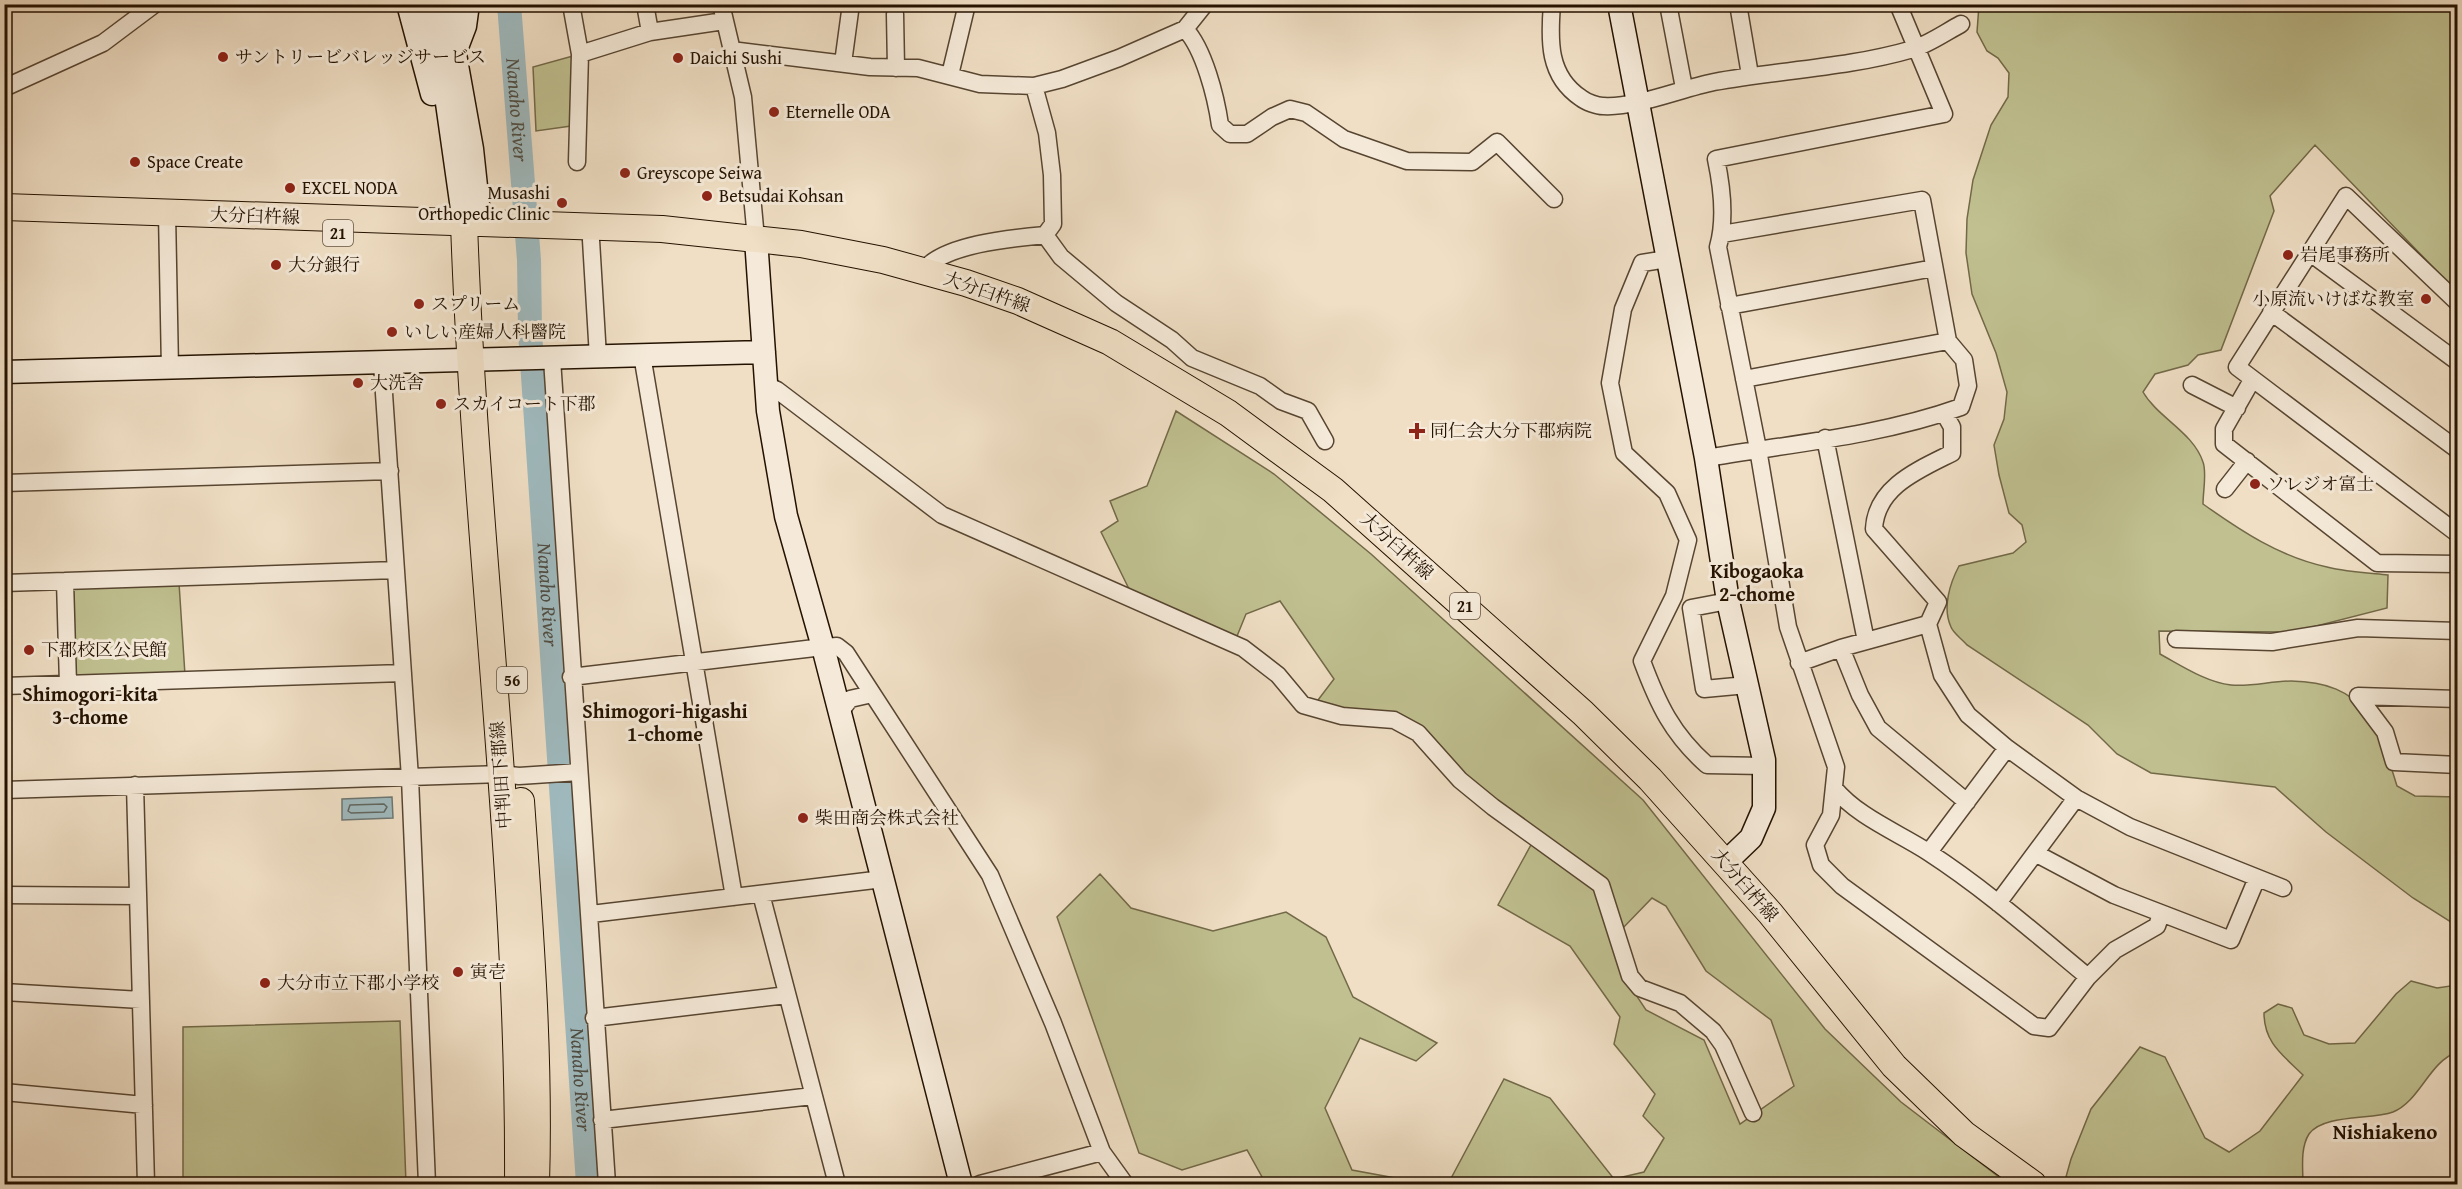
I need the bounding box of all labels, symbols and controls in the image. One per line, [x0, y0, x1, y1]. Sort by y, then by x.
place label: サントリービバレッジサービス [235, 43, 486, 70]
place label: Daichi Sushi [690, 44, 782, 71]
marker: サントリービバレッジサービス [216, 50, 230, 64]
marker: Daichi Sushi [671, 51, 685, 65]
water label: Nanaho River [499, 56, 536, 163]
place label: Eternelle ODA [786, 98, 891, 125]
marker: Eternelle ODA [767, 105, 781, 119]
place label: Space Create [147, 148, 243, 175]
marker: Space Create [128, 155, 142, 169]
place label: Greyscope Seiwa [637, 159, 762, 186]
marker: Greyscope Seiwa [618, 166, 632, 180]
place label: EXCEL NODA [302, 174, 398, 201]
place label: Musashi Orthopedic Clinic [418, 179, 550, 227]
marker: EXCEL NODA [283, 181, 297, 195]
place label: Betsudai Kohsan [719, 182, 844, 209]
marker: Betsudai Kohsan [700, 189, 714, 203]
marker: Musashi Orthopedic Clinic [555, 196, 569, 210]
street label: 大分臼杵線 [210, 200, 300, 231]
road number: 21 [323, 220, 353, 246]
place label: 岩尾事務所 [2300, 241, 2390, 268]
marker: 岩尾事務所 [2281, 248, 2295, 262]
place label: 大分銀行 [288, 251, 360, 278]
marker: 大分銀行 [269, 258, 283, 272]
street label: 大分臼杵線 [940, 264, 1034, 319]
place label: 小原流いけばな教室 [2252, 285, 2414, 312]
place label: スプリーム [431, 290, 520, 317]
marker: 小原流いけばな教室 [2419, 292, 2433, 306]
marker: スプリーム [412, 297, 426, 311]
place label: いしい産婦人科醫院 [404, 318, 566, 345]
marker: いしい産婦人科醫院 [385, 325, 399, 339]
place label: 大洗舎 [370, 369, 424, 396]
marker: 大洗舎 [351, 376, 365, 390]
place label: スカイコート下郡 [453, 390, 596, 417]
marker: スカイコート下郡 [434, 397, 448, 411]
place label: 同仁会大分下郡病院 [1430, 417, 1592, 444]
marker: 同仁会大分下郡病院 [1408, 422, 1426, 440]
place label: ソレジオ富士 [2267, 470, 2375, 497]
marker: ソレジオ富士 [2248, 477, 2262, 491]
street label: 大分臼杵線 [1355, 505, 1440, 586]
water label: Nanaho River [530, 541, 566, 648]
district label: Kibogaoka 2-chome [1710, 556, 1804, 608]
road number: 21 [1450, 593, 1480, 619]
place label: 下郡校区公民館 [41, 636, 167, 663]
marker: 下郡校区公民館 [22, 643, 36, 657]
road number: 56 [497, 667, 527, 693]
district label: Shimogori-kita 3-chome [22, 679, 158, 731]
district label: Shimogori-higashi 1-chome [582, 696, 748, 748]
street label: 中判田下郡線 [483, 720, 518, 830]
place label: 柴田商会株式会社 [815, 804, 959, 831]
marker: 柴田商会株式会社 [796, 811, 810, 825]
street label: 大分臼杵線 [1706, 842, 1785, 927]
place label: 寅壱 [470, 958, 506, 985]
marker: 寅壱 [451, 965, 465, 979]
place label: 大分市立下郡小学校 [277, 969, 439, 996]
marker: 大分市立下郡小学校 [258, 976, 272, 990]
water label: Nanaho River [563, 1026, 599, 1133]
district label: Nishiakeno [2333, 1116, 2437, 1147]

